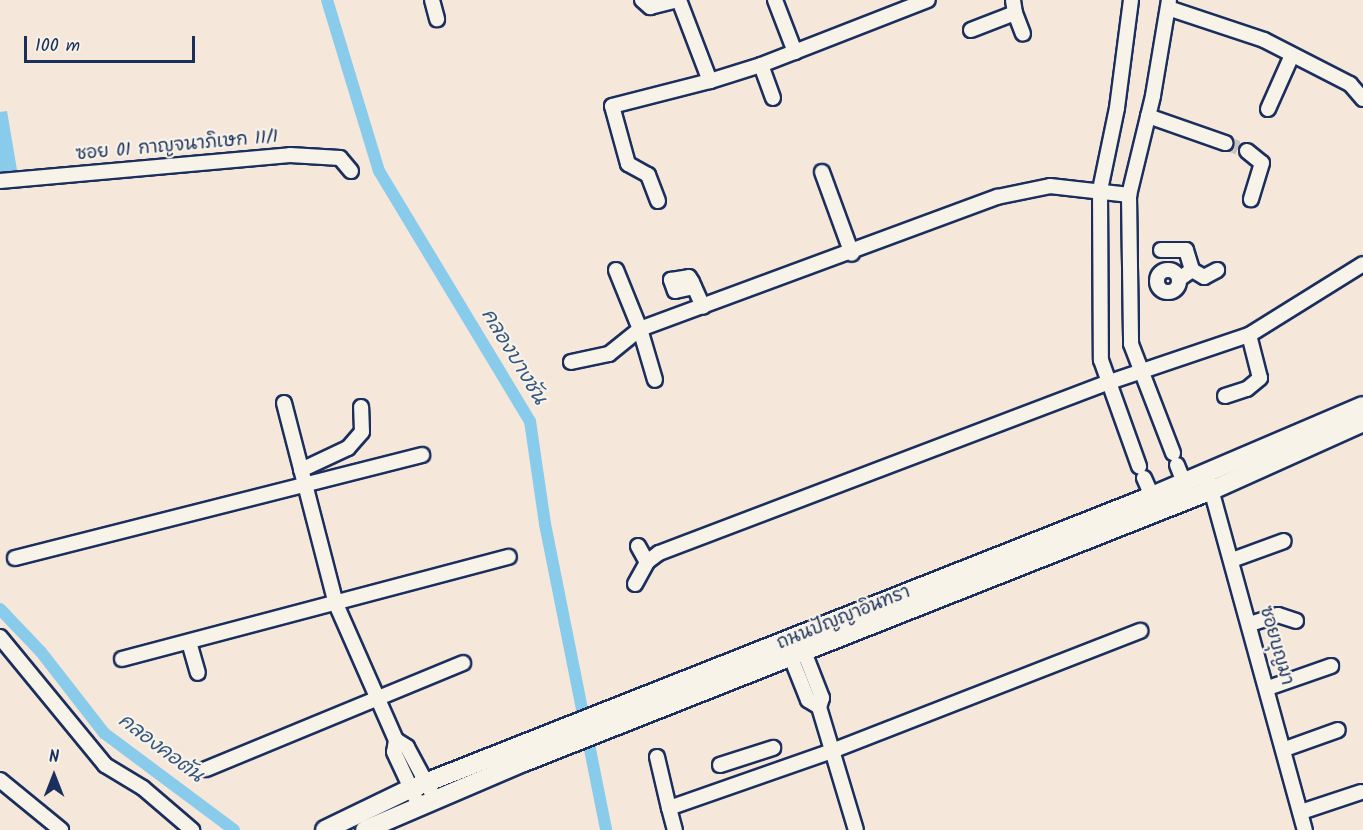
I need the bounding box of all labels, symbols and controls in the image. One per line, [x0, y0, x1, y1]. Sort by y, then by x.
scale bar [27, 24, 198, 62]
text: 100 m [35, 32, 80, 61]
street label: ซอย 01 กาญจนาภิเษก 11/1 [75, 127, 279, 167]
water label: คลองบางชัน [475, 305, 551, 409]
street label: ถนนปัญญาอินทรา [774, 582, 914, 656]
street label: ซอยบุญมา [1253, 604, 1297, 688]
water label: คลองคอตัน [113, 709, 207, 789]
text: N [49, 745, 59, 770]
north arrow [24, 746, 84, 806]

